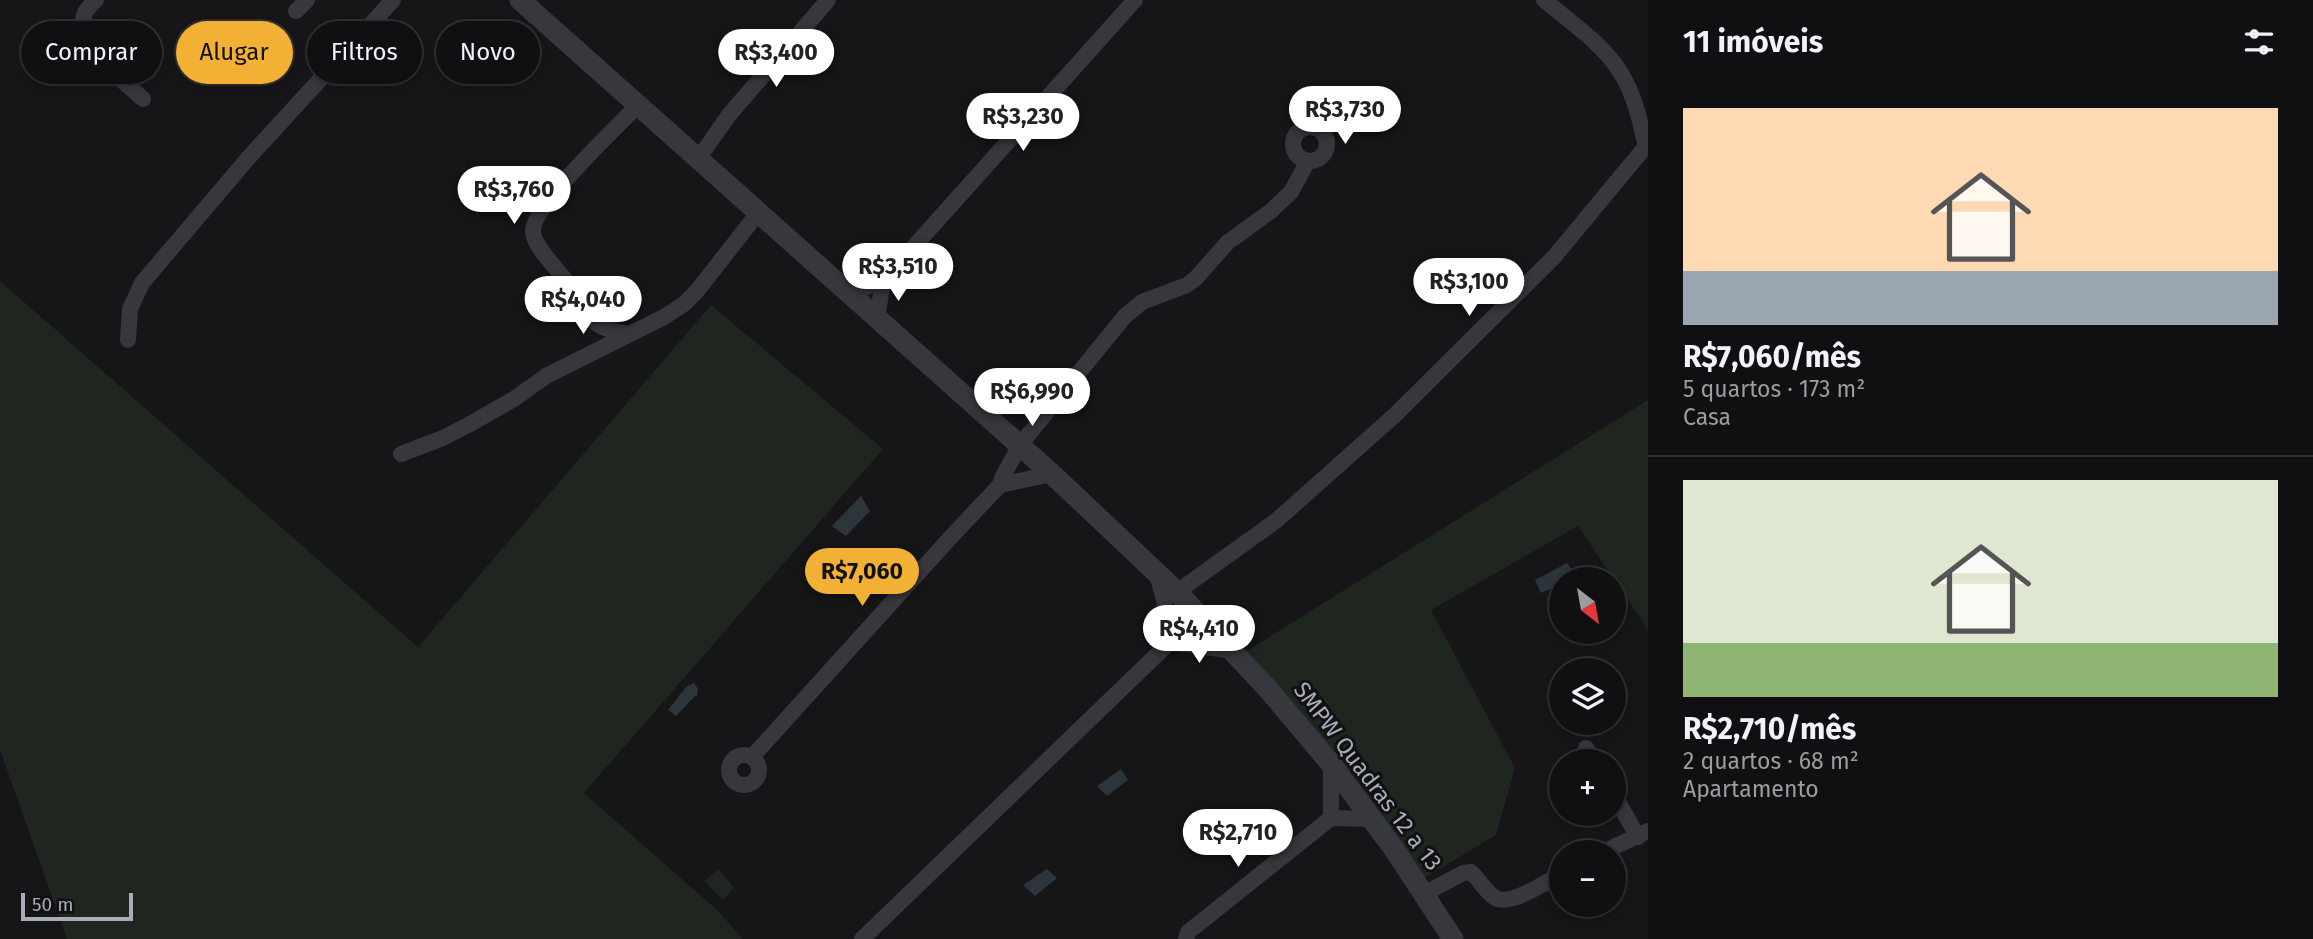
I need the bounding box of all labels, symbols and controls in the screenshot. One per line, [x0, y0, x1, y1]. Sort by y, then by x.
chip: Comprar [21, 21, 162, 84]
chip: Alugar [176, 21, 293, 84]
chip: Filtros [307, 21, 422, 84]
chip: Novo [436, 21, 540, 84]
icon: filters [2240, 23, 2278, 61]
text: 11 imóveis [1683, 24, 1823, 60]
pin: R$3,400 [711, 29, 841, 89]
text: R$3,400 [734, 38, 818, 66]
pin: R$3,730 [1280, 86, 1410, 146]
pin: R$3,230 [958, 94, 1088, 153]
text: R$3,730 [1305, 95, 1385, 123]
text: R$3,230 [982, 102, 1064, 130]
icon: home [1918, 154, 2044, 280]
pin: R$3,760 [449, 166, 579, 226]
text: R$3,760 [474, 175, 554, 203]
pin: R$3,510 [833, 244, 963, 303]
text: R$3,510 [858, 252, 938, 280]
pin: R$3,100 [1404, 258, 1534, 318]
text: R$3,100 [1429, 267, 1509, 295]
pin: R$4,040 [518, 276, 648, 336]
text: R$4,040 [541, 285, 625, 313]
text: R$7,060/mês [1683, 339, 1861, 375]
pin: R$6,990 [967, 368, 1097, 428]
text: 5 quartos · 173 m² [1683, 375, 1865, 403]
text: R$6,990 [990, 377, 1074, 405]
text: Casa [1683, 403, 1731, 431]
icon: home [1918, 526, 2044, 652]
pin: R$7,060 [797, 548, 927, 608]
text: R$7,060 [821, 557, 903, 585]
north arrow [1549, 567, 1626, 644]
map controls [1549, 567, 1626, 917]
pin: R$4,410 [1134, 606, 1264, 665]
text: R$4,410 [1159, 614, 1239, 642]
button: layers [1549, 658, 1626, 735]
street label: SMPW Quadras 12 a 13 [1288, 676, 1448, 876]
text: R$2,710/mês [1683, 711, 1856, 747]
text: 2 quartos · 68 m² [1683, 747, 1859, 775]
button: + [1549, 749, 1626, 826]
text: Apartamento [1683, 775, 1819, 803]
pin: R$2,710 [1173, 810, 1303, 869]
text: R$2,710 [1199, 818, 1277, 846]
button: − [1549, 840, 1626, 917]
scale bar [21, 890, 133, 922]
text: 50 m [32, 893, 73, 916]

